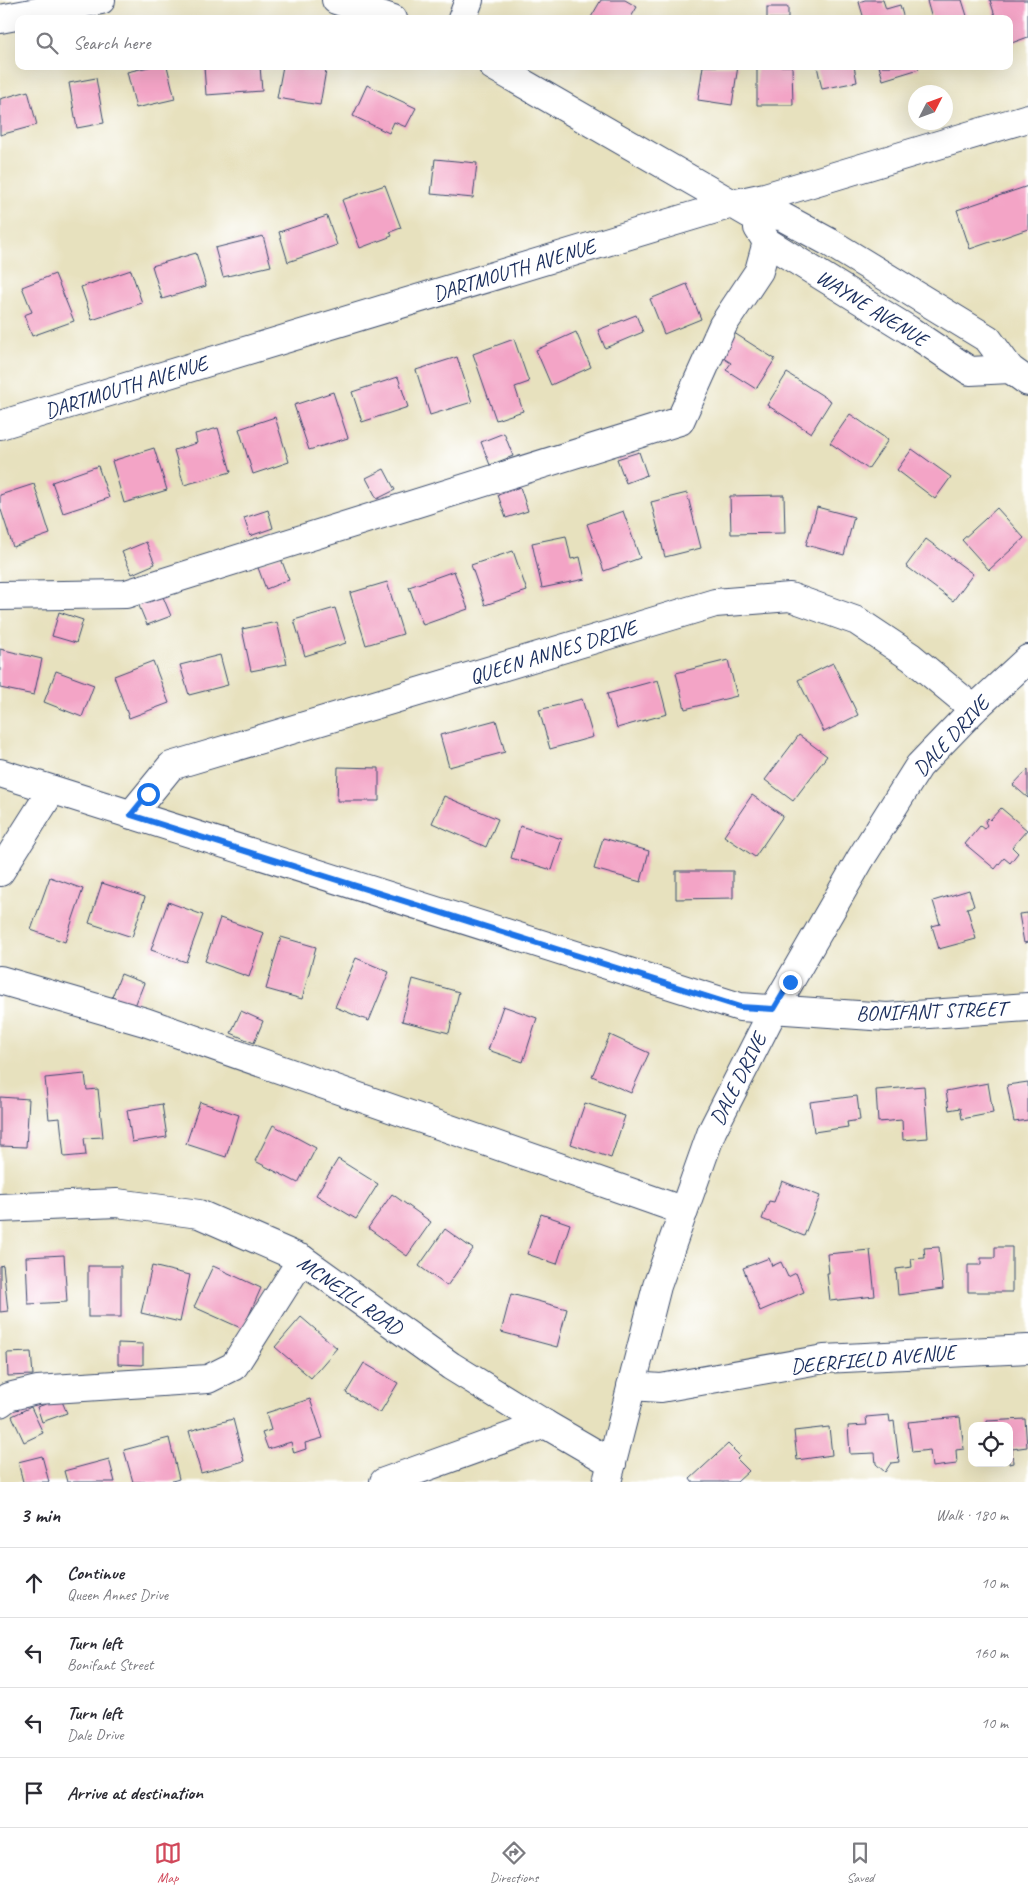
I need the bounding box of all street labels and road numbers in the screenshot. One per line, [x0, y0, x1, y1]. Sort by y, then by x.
street label: DARTMOUTH AVENUE [430, 232, 601, 307]
street label: WAYNE AVENUE [812, 264, 935, 354]
street label: DARTMOUTH AVENUE [42, 349, 213, 424]
street label: QUEEN ANNES DRIVE [466, 613, 642, 690]
street label: DALE DRIVE [908, 689, 996, 781]
street label: BONIFANT STREET [855, 995, 1012, 1027]
street label: DALE DRIVE [704, 1026, 773, 1129]
street label: MCNEILL ROAD [293, 1249, 409, 1342]
street label: DEERFIELD AVENUE [789, 1339, 959, 1379]

